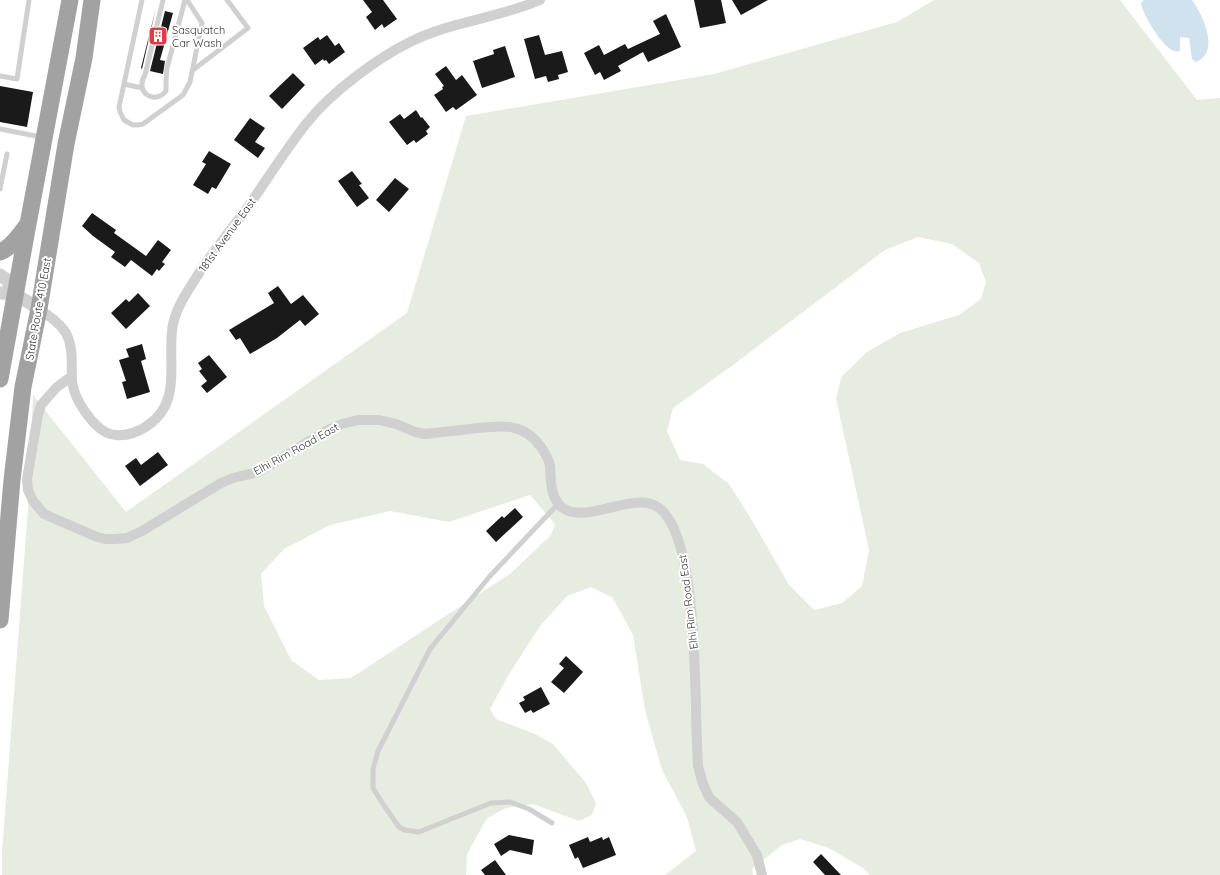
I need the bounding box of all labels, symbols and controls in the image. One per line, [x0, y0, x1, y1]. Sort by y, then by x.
place label: Sasquatch Car Wash [172, 23, 225, 50]
building icon: Sasquatch Car Wash [147, 25, 169, 47]
street label: 181st Avenue East [195, 195, 259, 275]
street label: State Route 410 East [22, 256, 54, 361]
street label: Elhi Rim Road East [251, 420, 341, 478]
street label: Elhi Rim Road East [675, 554, 701, 650]

